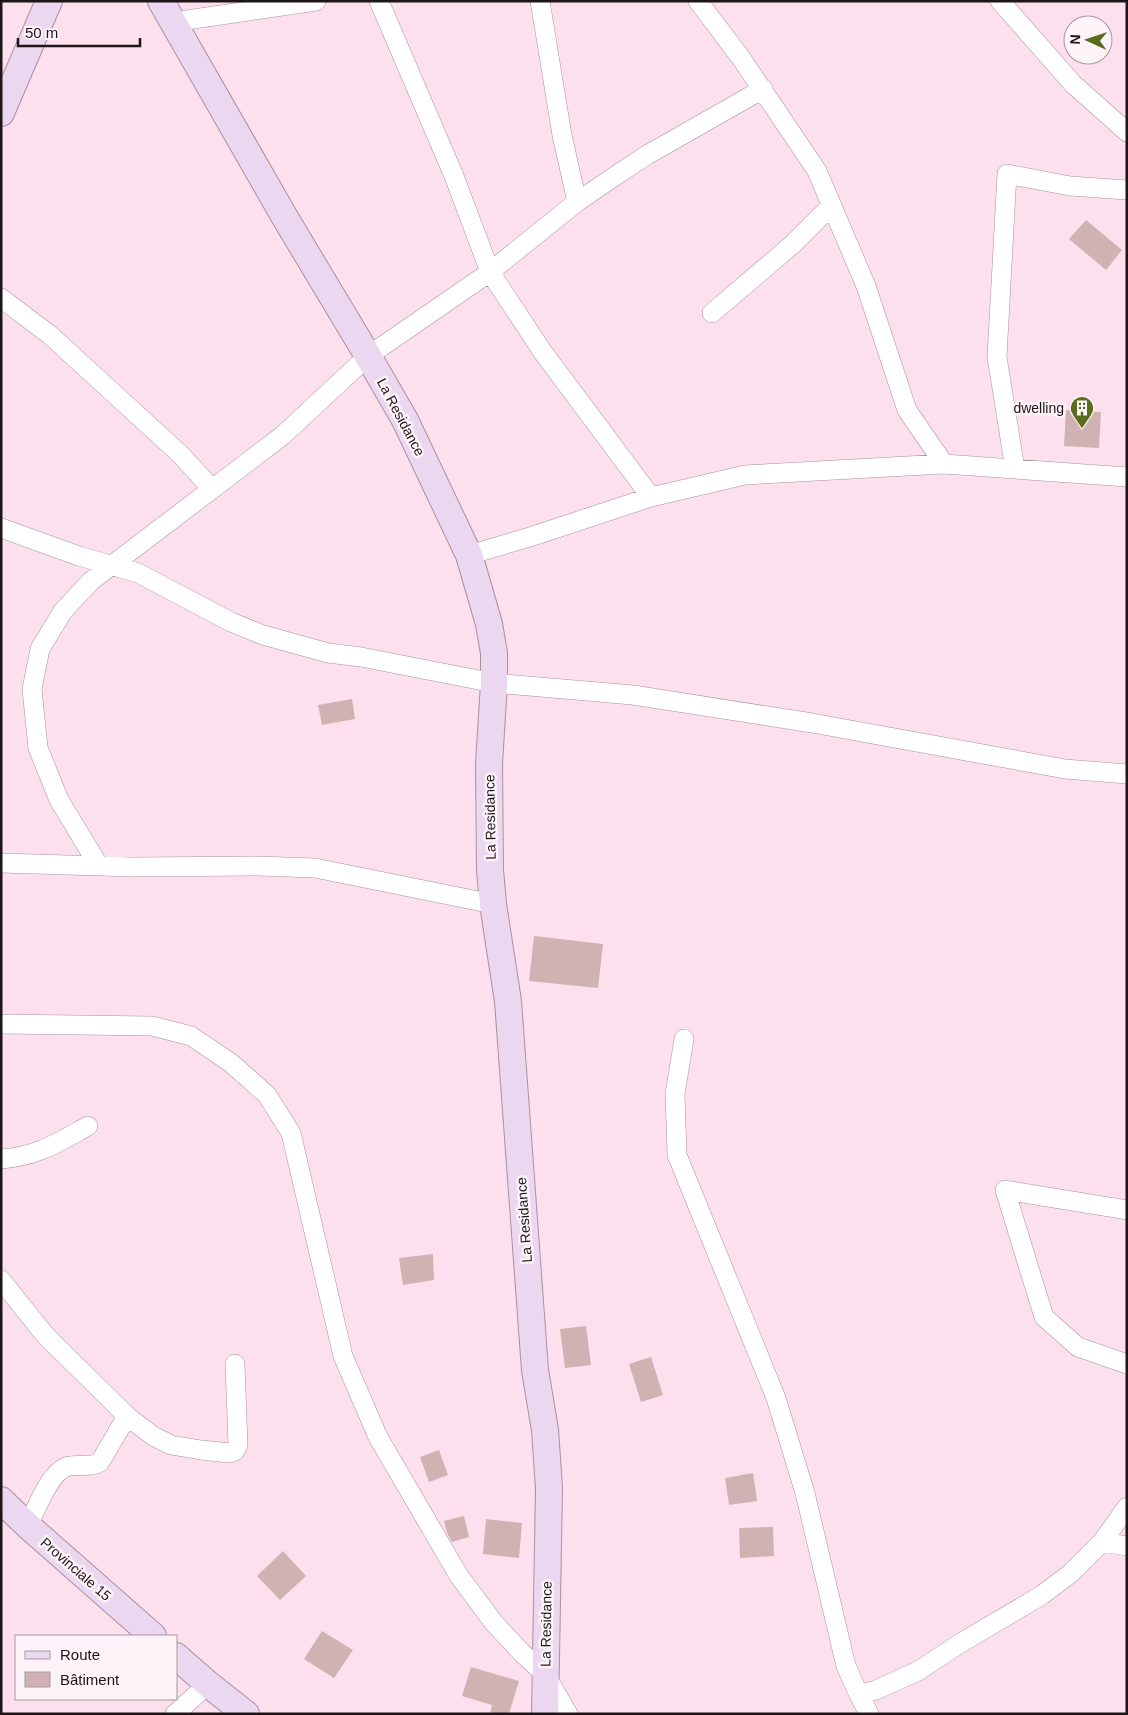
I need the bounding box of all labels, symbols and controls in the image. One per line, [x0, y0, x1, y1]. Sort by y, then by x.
scale bar [18, 15, 140, 47]
north arrow [1063, 15, 1113, 65]
text: 50 m [25, 24, 58, 41]
text: N [1067, 34, 1083, 45]
street label: La Residance [374, 375, 428, 459]
building icon: dwelling [1069, 395, 1095, 429]
place label: dwelling [1013, 400, 1064, 416]
street label: La Residance [481, 774, 499, 860]
street label: La Residance [513, 1177, 535, 1263]
street label: Provinciale 15 [38, 1534, 115, 1604]
street label: La Residance [537, 1581, 555, 1667]
legend [15, 1635, 178, 1700]
text: Route [60, 1646, 100, 1663]
text: Bâtiment [60, 1671, 120, 1688]

